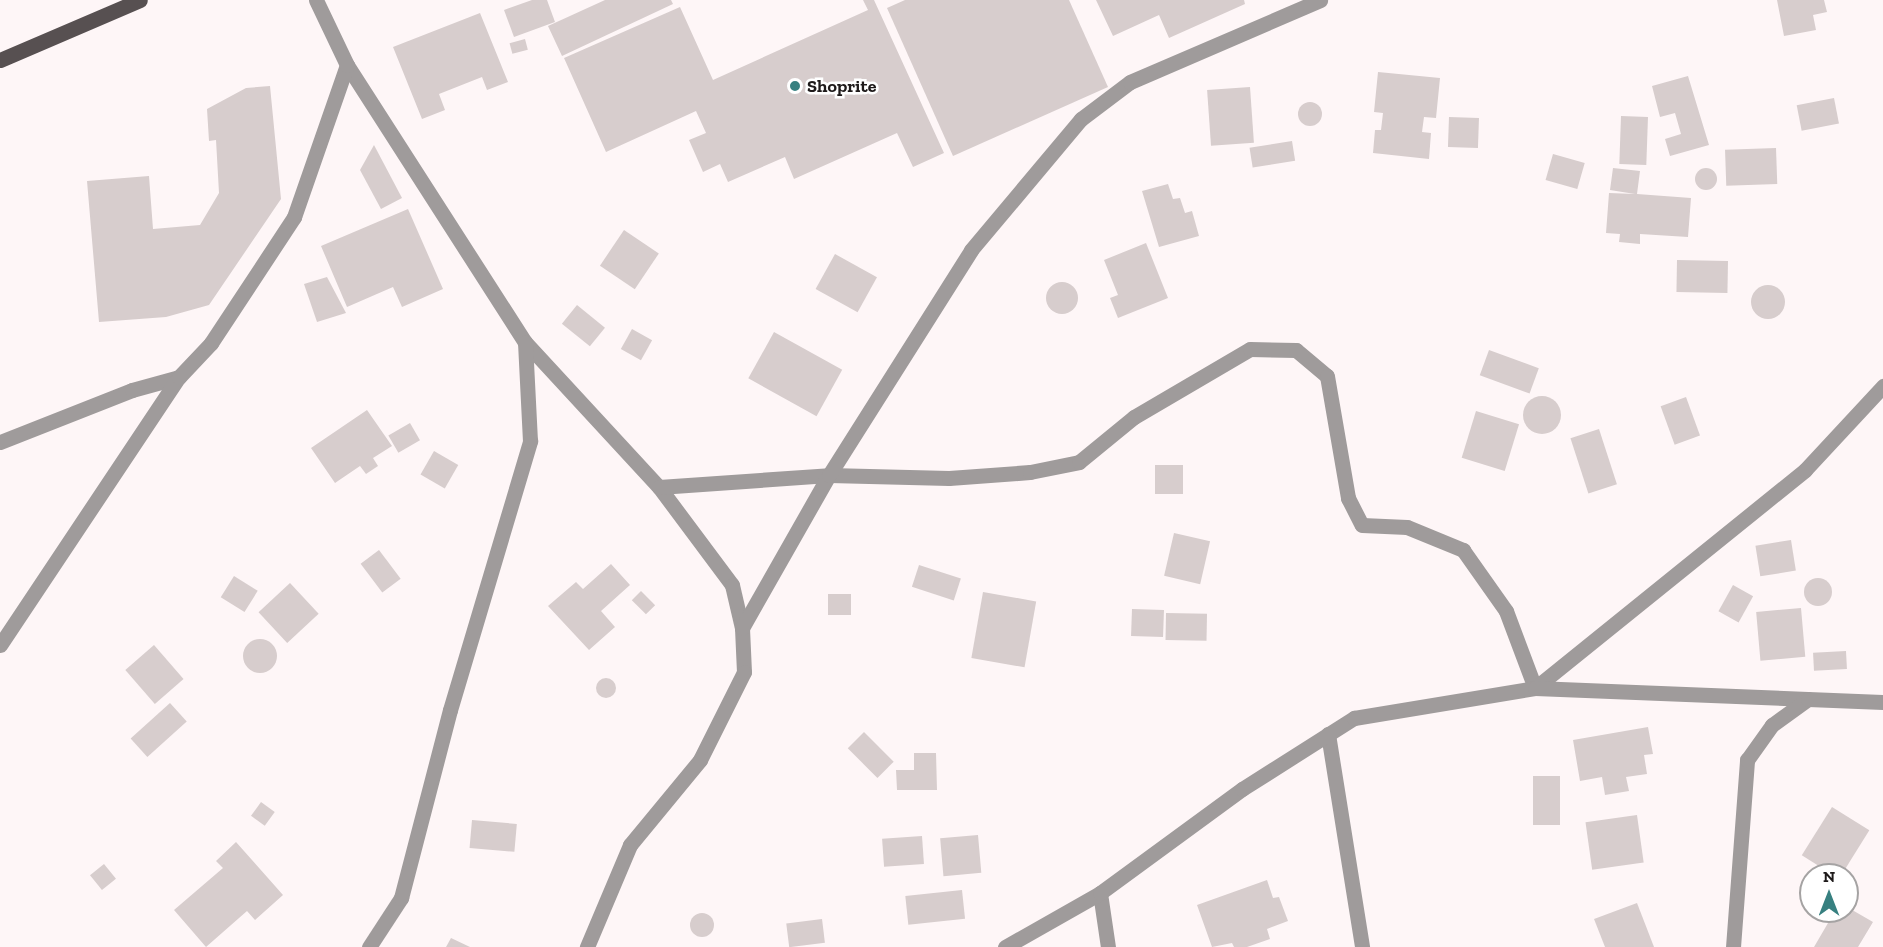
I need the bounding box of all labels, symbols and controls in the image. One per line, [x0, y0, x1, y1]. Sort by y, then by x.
place label: Shoprite [807, 75, 876, 97]
marker: Shoprite [788, 79, 802, 93]
north arrow [1799, 863, 1859, 923]
text: N [1823, 867, 1835, 886]

